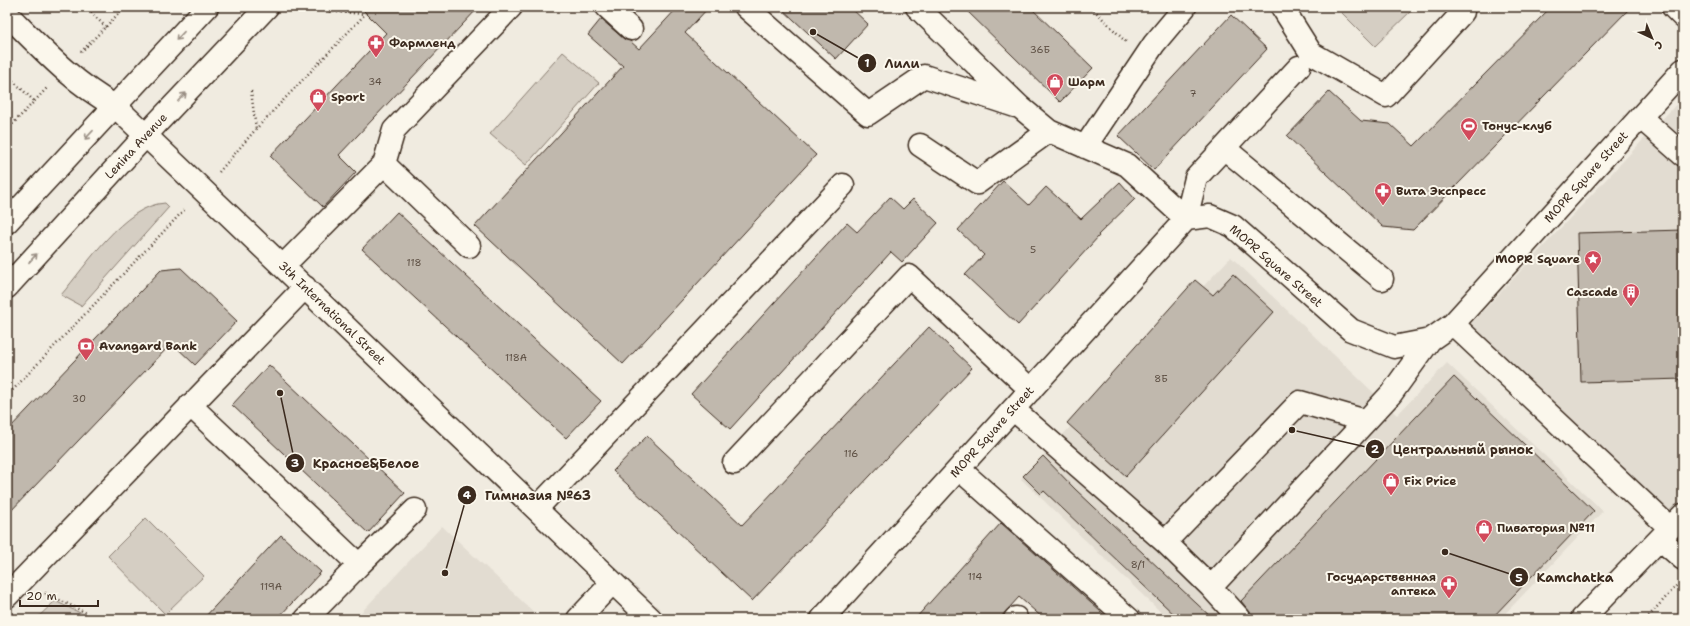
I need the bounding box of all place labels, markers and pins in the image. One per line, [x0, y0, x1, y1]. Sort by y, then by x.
pharmacy icon: Фармленд [366, 33, 386, 58]
place label: Фармленд [389, 35, 456, 51]
callout: Лили [857, 51, 928, 76]
shop icon: Шарм [1045, 72, 1065, 97]
place label: Шарм [1068, 74, 1105, 90]
shop icon: Sport [308, 87, 328, 112]
place label: Sport [331, 89, 365, 105]
sports icon: Тонус-клуб [1459, 116, 1479, 141]
place label: Тонус-клуб [1482, 118, 1552, 134]
pharmacy icon: Вита Экспресс [1373, 181, 1393, 206]
place label: Вита Экспресс [1396, 183, 1486, 199]
place icon: MOPR Square [1583, 249, 1603, 274]
place label: MOPR Square [1495, 251, 1580, 267]
building icon: Cascade [1621, 282, 1641, 307]
place label: Cascade [1566, 284, 1618, 300]
bank icon: Avangard Bank [76, 336, 96, 361]
place label: Avangard Bank [99, 338, 197, 354]
callout: Центральный рынок [1365, 437, 1542, 462]
callout: Красное&Белое [285, 451, 427, 476]
shop icon: Fix Price [1381, 471, 1401, 496]
place label: Fix Price [1404, 473, 1457, 489]
callout: Гимназия №63 [457, 483, 599, 508]
shop icon: Пиватория №11 [1474, 518, 1494, 543]
place label: Пиватория №11 [1497, 520, 1595, 536]
callout: Kamchatka [1509, 565, 1622, 590]
place label: Государственная аптека [1327, 569, 1437, 599]
pharmacy icon: Государственная аптека [1439, 574, 1459, 599]

